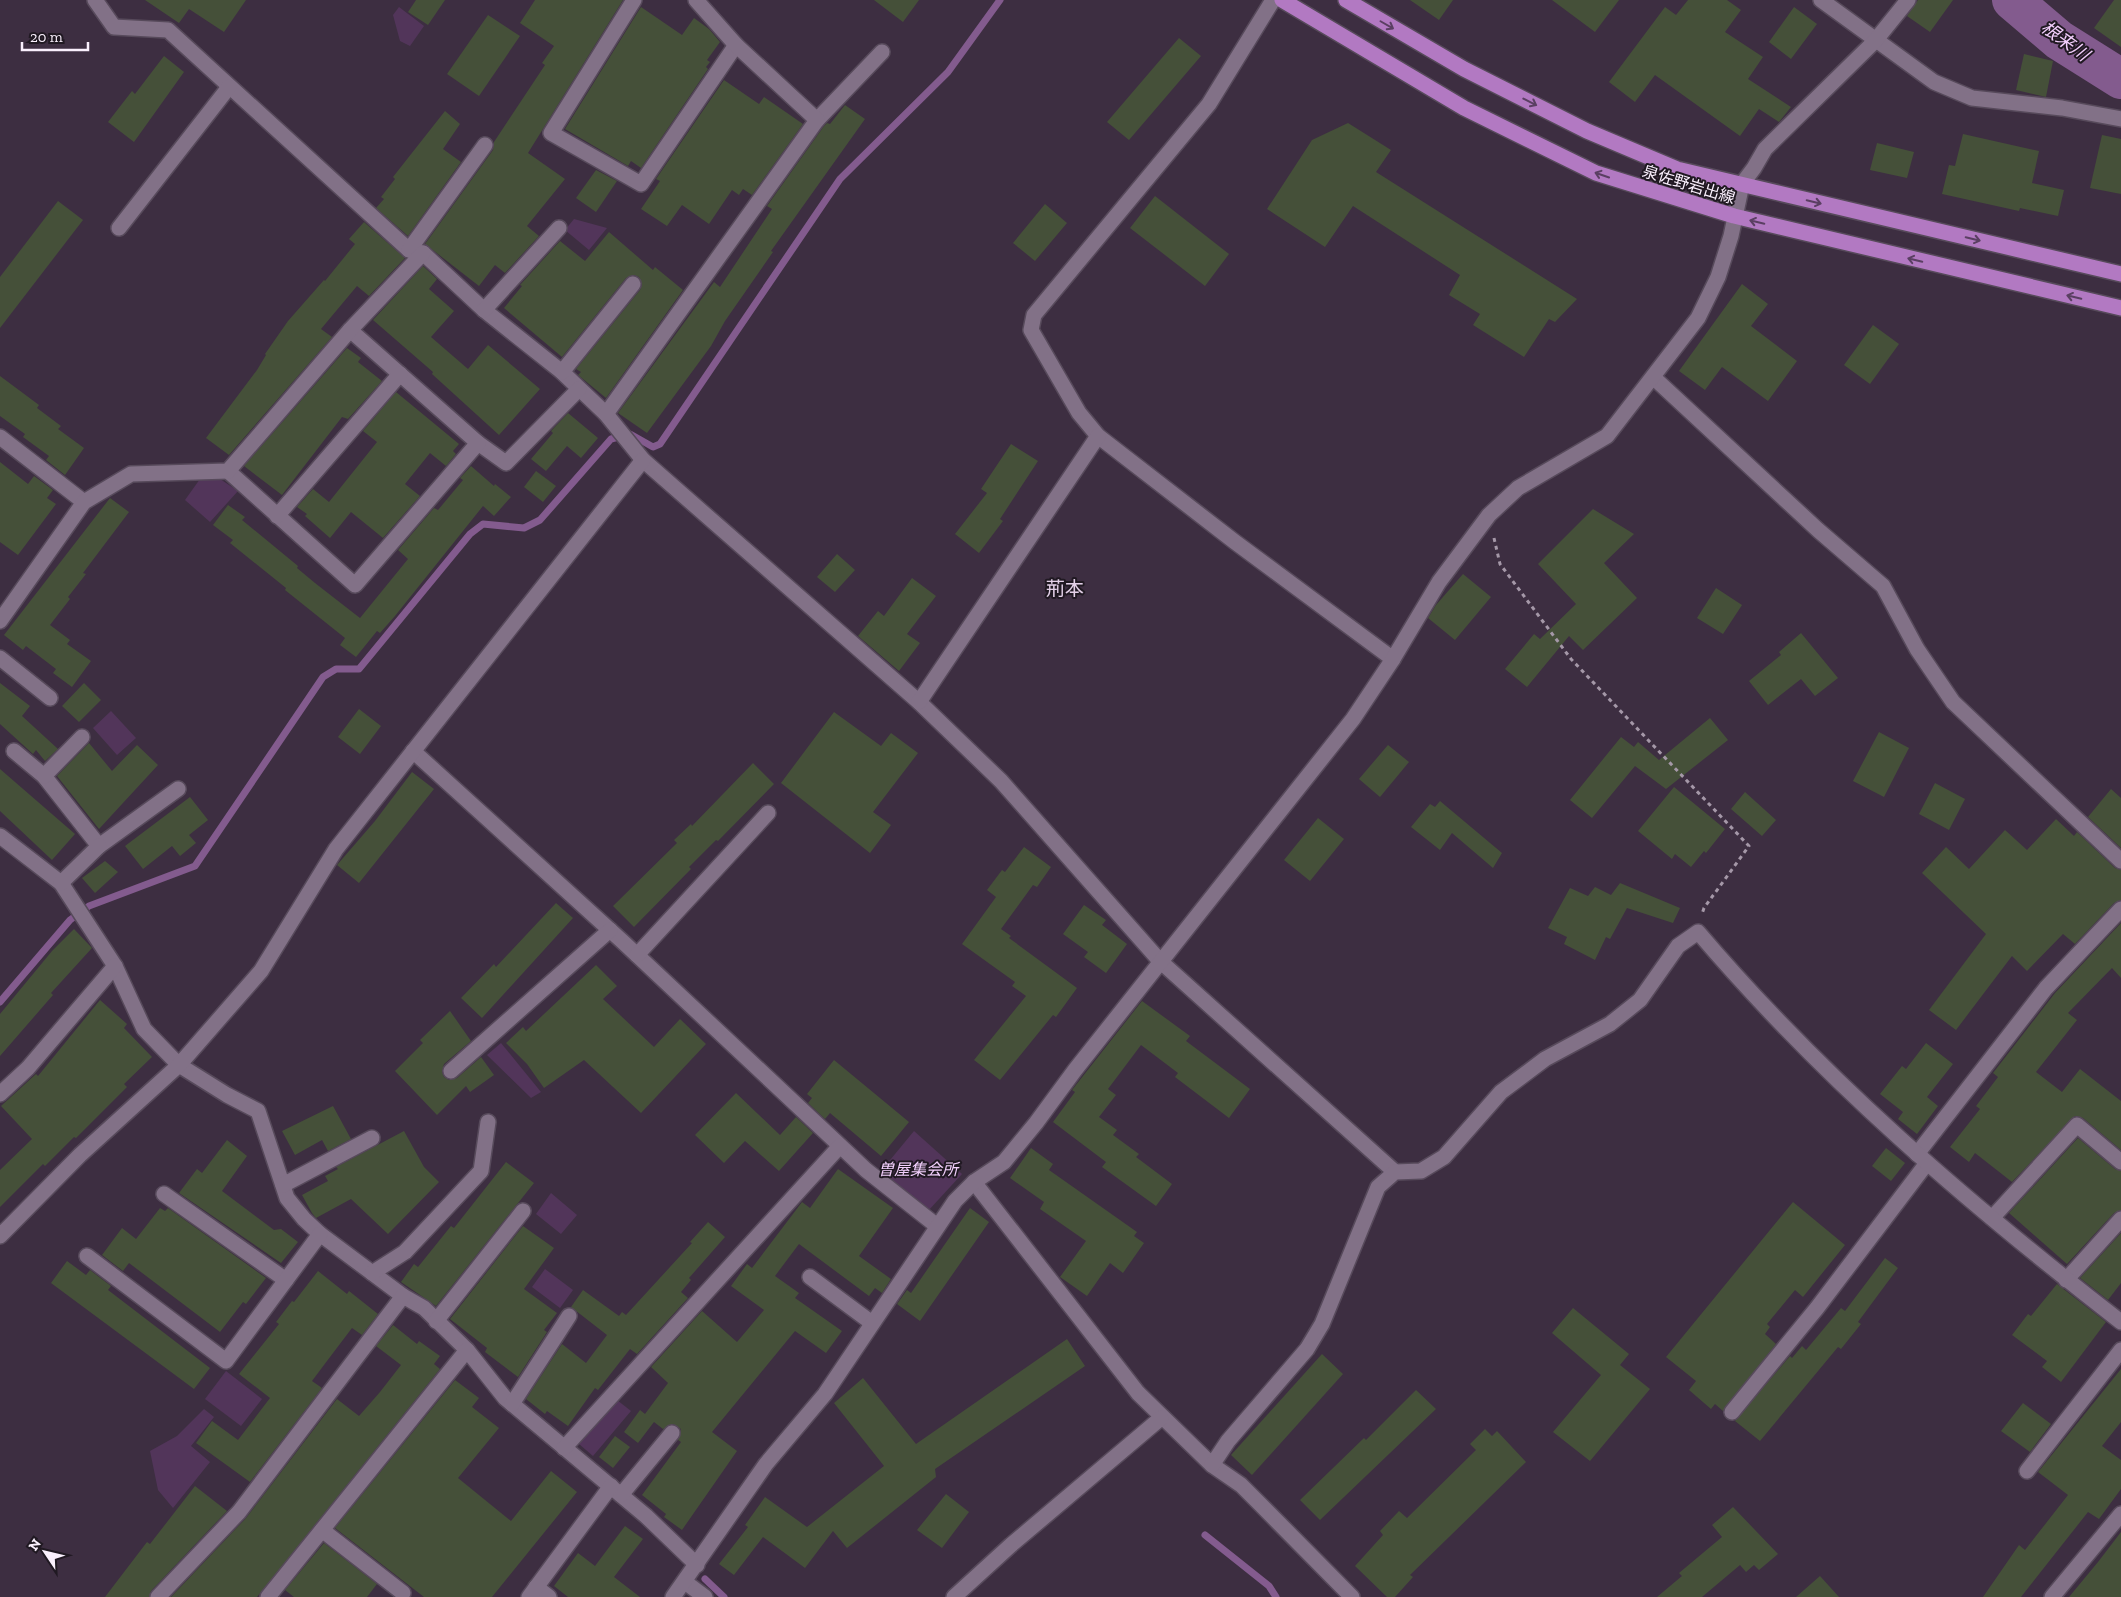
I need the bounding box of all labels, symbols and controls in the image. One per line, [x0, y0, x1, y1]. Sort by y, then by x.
water label: 根来川 [2037, 16, 2095, 67]
scale bar [22, 20, 89, 52]
one-way arrow [1380, 21, 1394, 31]
text: 20 m [30, 28, 63, 46]
one-way arrow [1523, 97, 1538, 107]
street label: 泉佐野岩出線 [1640, 161, 1738, 208]
one-way arrow [1594, 169, 1610, 179]
one-way arrow [1806, 198, 1822, 207]
one-way arrow [1750, 217, 1766, 226]
one-way arrow [1964, 235, 1980, 244]
one-way arrow [1908, 255, 1924, 264]
one-way arrow [2066, 292, 2082, 301]
district label: 荊本 [1046, 577, 1084, 600]
park label: 曽屋集会所 [878, 1160, 961, 1179]
north arrow [20, 1527, 70, 1577]
text: N [25, 1535, 45, 1554]

